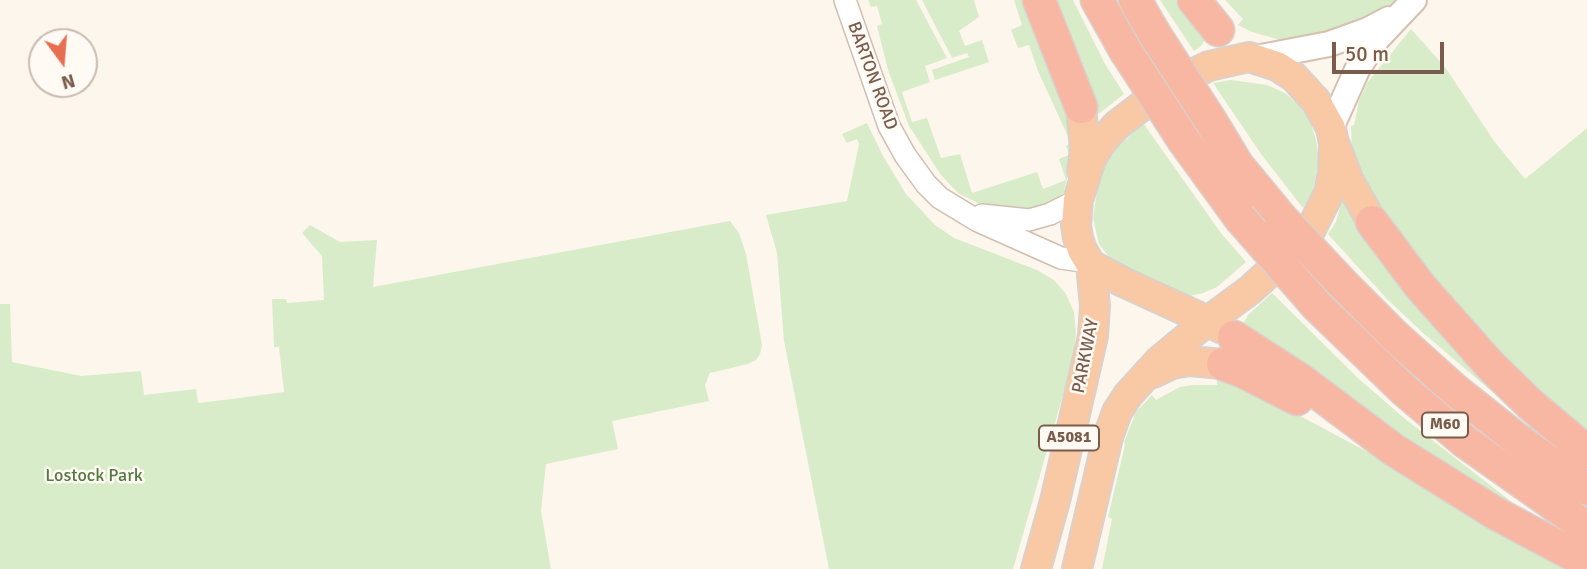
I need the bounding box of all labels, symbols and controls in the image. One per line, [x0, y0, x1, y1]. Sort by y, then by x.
street label: BARTON ROAD [842, 19, 902, 133]
north arrow [28, 28, 98, 98]
scale bar [1335, 28, 1447, 72]
text: 50 m [1345, 41, 1389, 67]
text: N [59, 68, 78, 95]
street label: PARKWAY [1068, 317, 1104, 395]
road number: M60 [1422, 412, 1468, 438]
road number: A5081 [1039, 426, 1099, 450]
park label: Lostock Park [45, 465, 143, 487]

